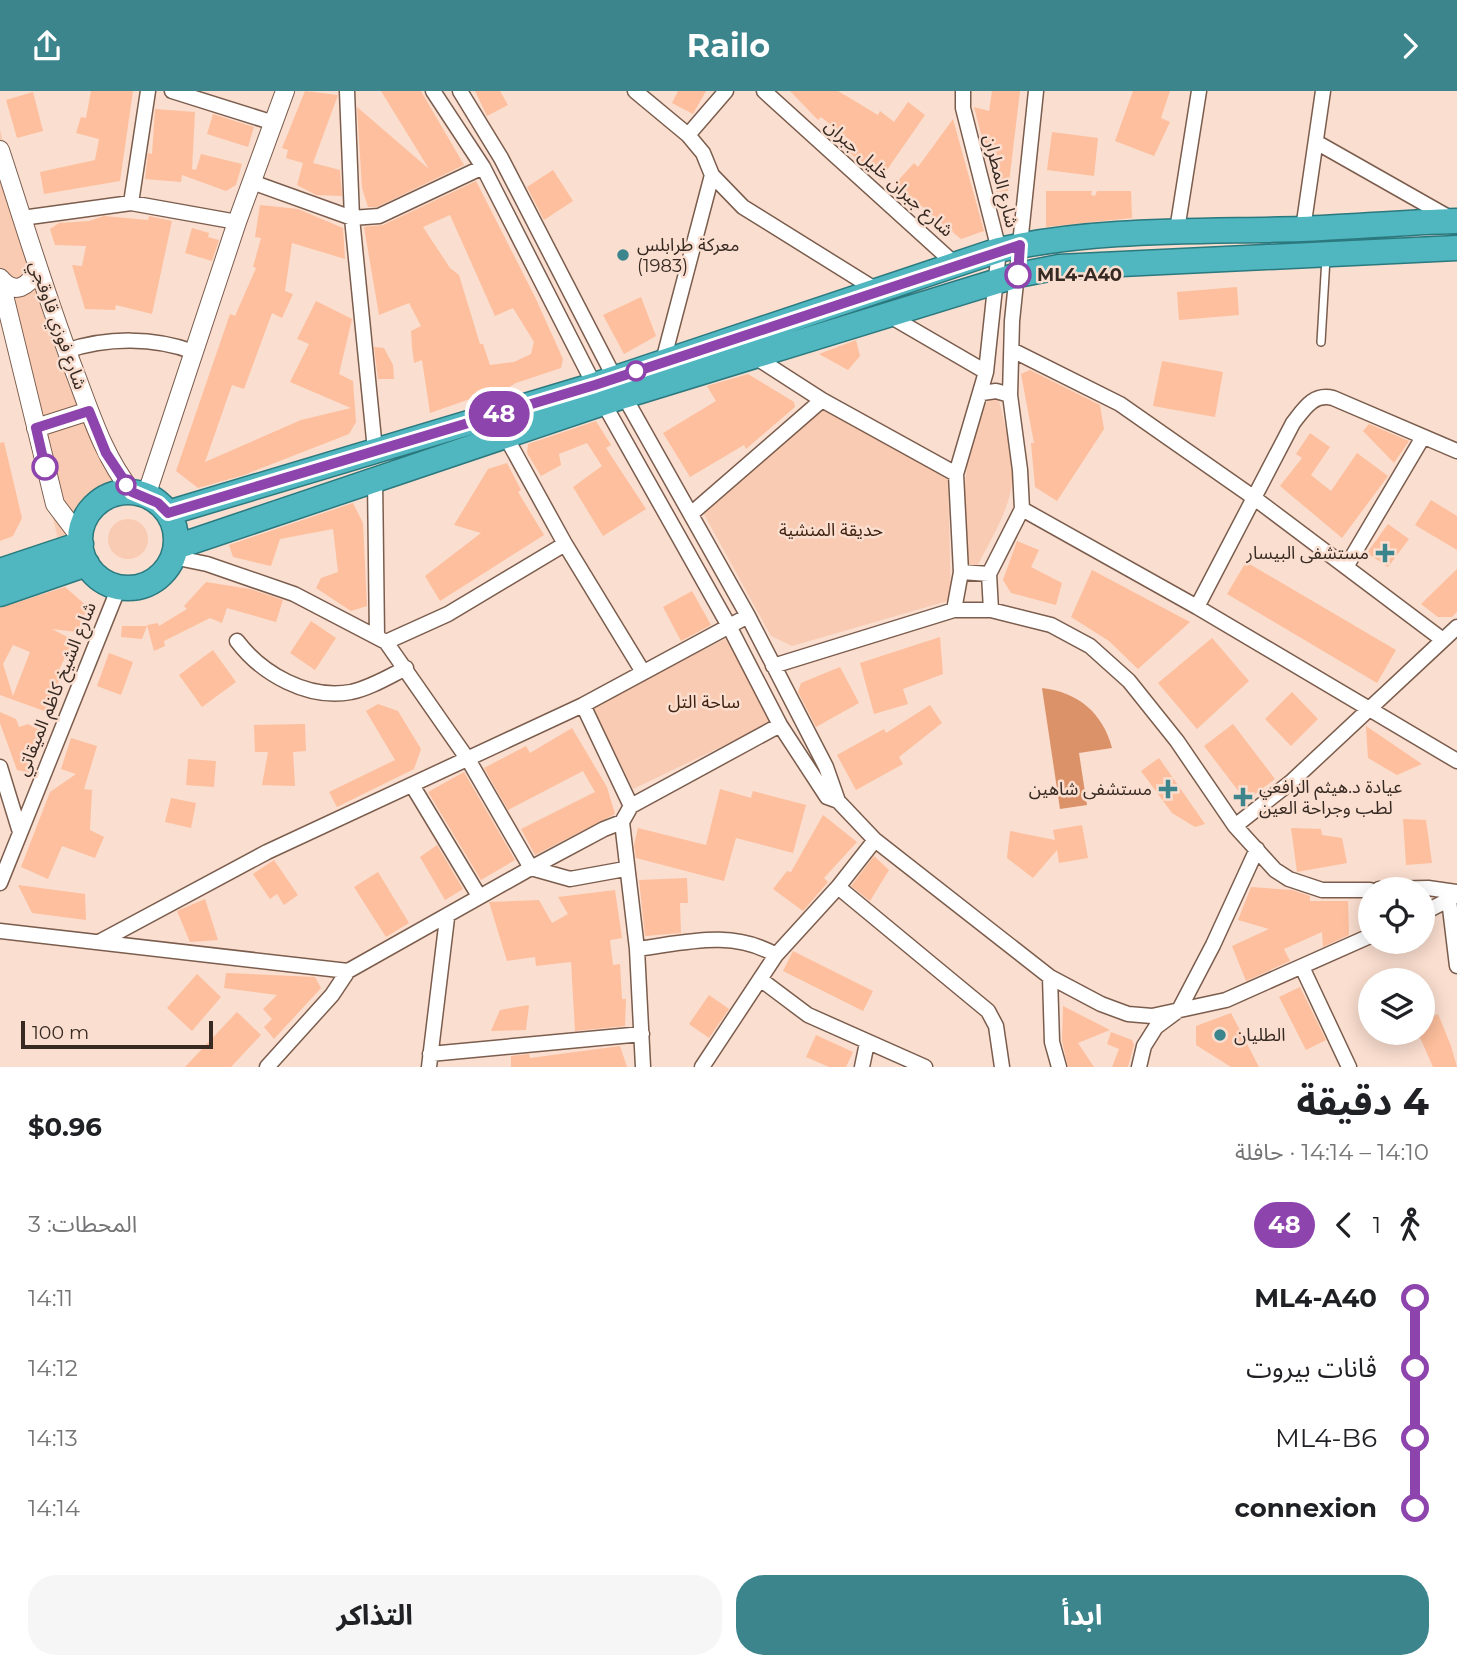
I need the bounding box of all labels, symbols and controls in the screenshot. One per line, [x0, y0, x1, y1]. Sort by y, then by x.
text: Railo [687, 26, 770, 65]
icon: share [28, 27, 66, 65]
icon: forward [1391, 27, 1429, 65]
street label: شارع جبران خليل جبران [818, 115, 958, 244]
street label: شارع المطران [976, 132, 1023, 231]
place label: معركة طرابلس (1983) [637, 234, 739, 277]
marker: معركة طرابلس (1983) [615, 247, 631, 263]
street label: شارع فوزي قاوقجي [22, 258, 91, 393]
marker: ML4-A40 [1005, 262, 1031, 288]
place label: ML4-A40 [1037, 264, 1122, 286]
unlabelled marker [626, 361, 646, 381]
line badge: 48 [468, 391, 530, 437]
text: 48 [483, 399, 515, 428]
unlabelled marker [32, 454, 58, 480]
unlabelled marker [116, 475, 136, 495]
park label: حديقة المنشية [779, 519, 883, 541]
place label: مستشفی البيسار [1245, 542, 1369, 564]
marker: مستشفی البيسار [1375, 543, 1395, 563]
street label: شارع الشيخ كاظم الميقاتي [11, 599, 104, 780]
park label: ساحة التل [668, 691, 740, 713]
place label: عيادة د.هيثم الرافعي لطب وجراحة العين [1259, 776, 1402, 819]
place label: مستشفى شاهين [1029, 778, 1152, 800]
marker: مستشفى شاهين [1158, 779, 1178, 799]
marker: عيادة د.هيثم الرافعي لطب وجراحة العين [1233, 787, 1253, 807]
map controls [1358, 877, 1435, 1045]
button: locate [1358, 877, 1435, 954]
button: layers [1358, 968, 1435, 1045]
scale bar [21, 1018, 214, 1050]
text: 100 m [32, 1021, 89, 1044]
place label: الطليان [1234, 1024, 1285, 1046]
marker: الطليان [1212, 1027, 1228, 1043]
text: 4 دقيقة [1296, 1078, 1429, 1125]
text: $0.96 [28, 1111, 102, 1143]
text: 14:10 – 14:14 · حافلة [1235, 1138, 1429, 1166]
icon: back [1325, 1206, 1363, 1244]
icon: walk [1391, 1206, 1429, 1244]
text: المحطات: 3 [28, 1210, 137, 1238]
text: 48 [1268, 1210, 1301, 1239]
text: 1 [1373, 1211, 1381, 1239]
text: ML4-A40 [1254, 1282, 1377, 1314]
text: 14:11 [28, 1284, 73, 1312]
text: ڤانات بيروت [1246, 1352, 1377, 1384]
text: 14:12 [28, 1354, 78, 1382]
text: ML4-B6 [1275, 1422, 1377, 1454]
text: 14:13 [28, 1424, 78, 1452]
text: connexion [1234, 1492, 1377, 1524]
text: 14:14 [28, 1494, 80, 1522]
button: التذاكر [28, 1575, 722, 1655]
button: ابدأ [736, 1575, 1429, 1655]

